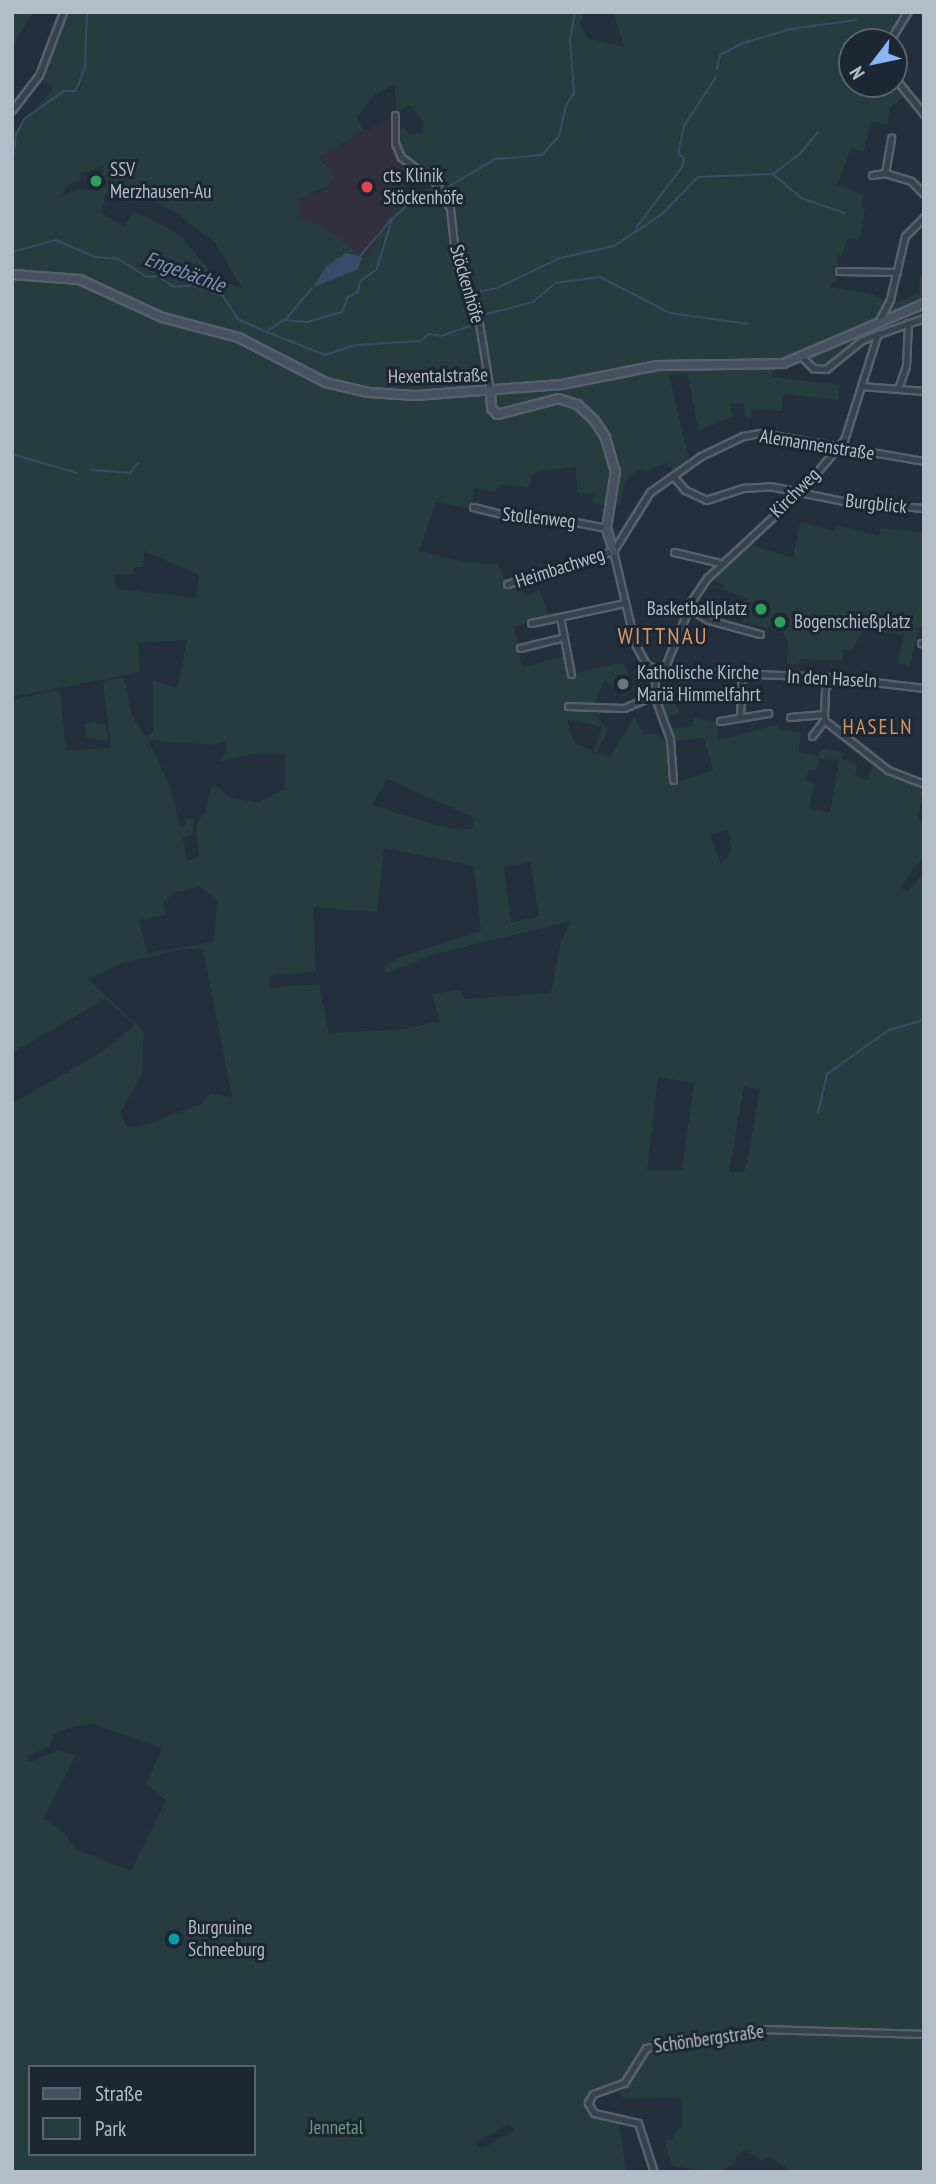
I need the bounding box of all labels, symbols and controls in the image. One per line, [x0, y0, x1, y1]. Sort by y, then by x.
north arrow [838, 28, 908, 98]
text: N [844, 62, 870, 84]
place label: SSV Merzhausen-Au [110, 159, 211, 203]
place label: cts Klinik Stöckenhöfe [383, 165, 464, 209]
marker: SSV Merzhausen-Au [88, 173, 104, 189]
marker: cts Klinik Stöckenhöfe [357, 177, 377, 197]
street label: Stöckenhöfe [445, 242, 489, 326]
water label: Engebächle [141, 246, 229, 298]
street label: Hexentalstraße [388, 364, 488, 388]
street label: Alemannenstraße [758, 425, 876, 465]
street label: Kirchweg [765, 463, 825, 523]
street label: Burgblick [844, 489, 908, 519]
street label: Stollenweg [501, 503, 577, 533]
street label: Heimbachweg [513, 543, 607, 593]
place label: Basketballplatz [647, 598, 747, 620]
marker: Basketballplatz [753, 601, 769, 617]
place label: Bogenschießplatz [794, 611, 911, 633]
marker: Bogenschießplatz [772, 614, 788, 630]
district label: WITTNAU [618, 622, 708, 650]
place label: Katholische Kirche Mariä Himmelfahrt [637, 662, 761, 706]
street label: In den Haseln [786, 665, 878, 693]
marker: Katholische Kirche Mariä Himmelfahrt [615, 676, 631, 692]
district label: HASELN [843, 714, 913, 740]
place label: Burgruine Schneeburg [188, 1917, 265, 1961]
marker: Burgruine Schneeburg [166, 1931, 182, 1947]
street label: Schönbergstraße [653, 2020, 765, 2058]
legend [28, 2065, 256, 2156]
text: Straße [95, 2080, 143, 2107]
text: Park [95, 2115, 126, 2142]
park label: Jennetal [309, 2117, 363, 2139]

